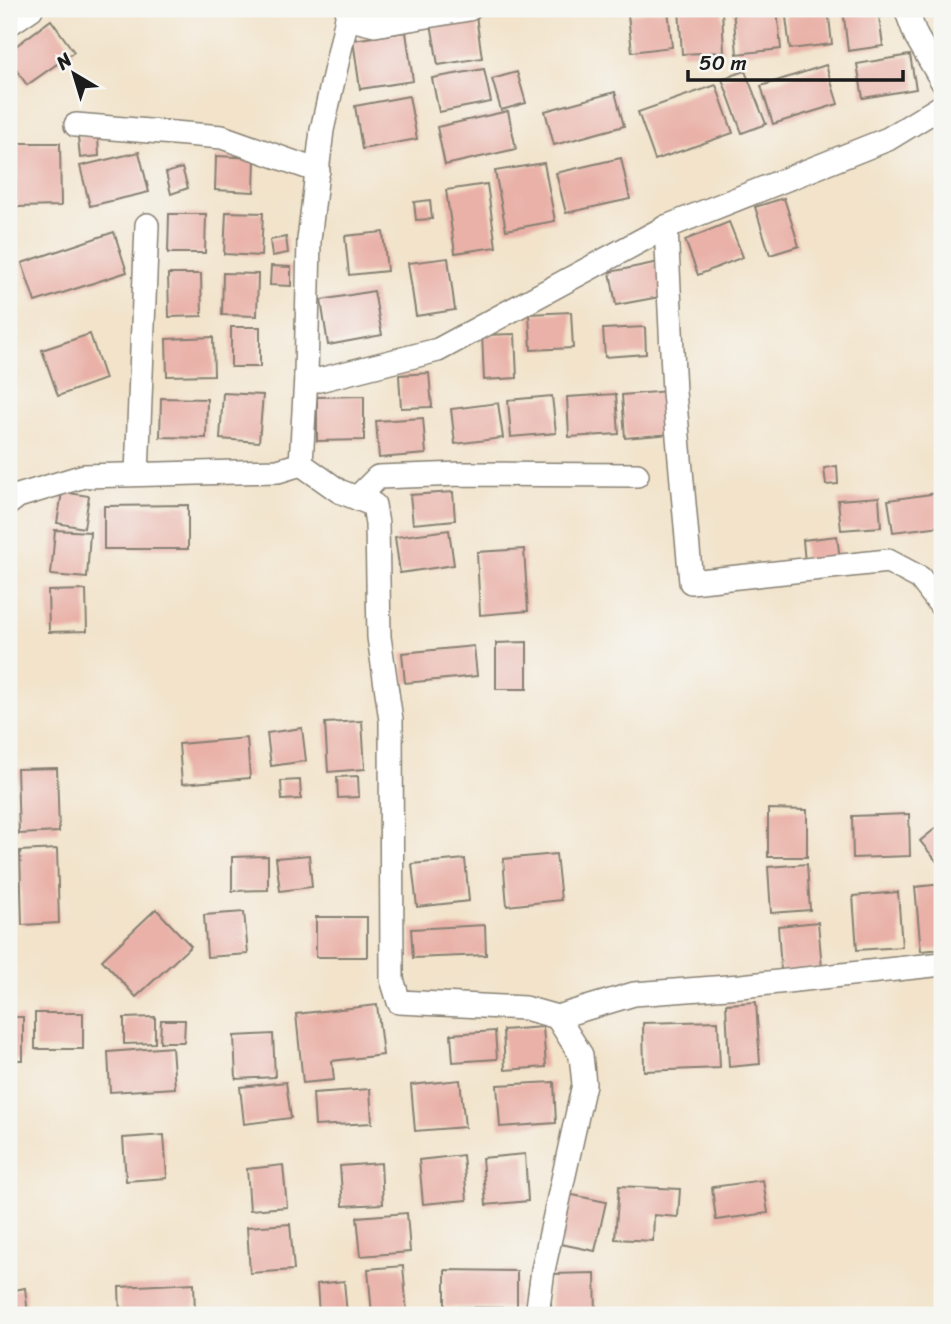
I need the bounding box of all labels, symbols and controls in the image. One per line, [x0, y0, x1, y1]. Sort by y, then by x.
north arrow [38, 38, 108, 108]
scale bar [688, 38, 904, 82]
text: N [48, 43, 80, 79]
text: 50 m [699, 44, 747, 82]

